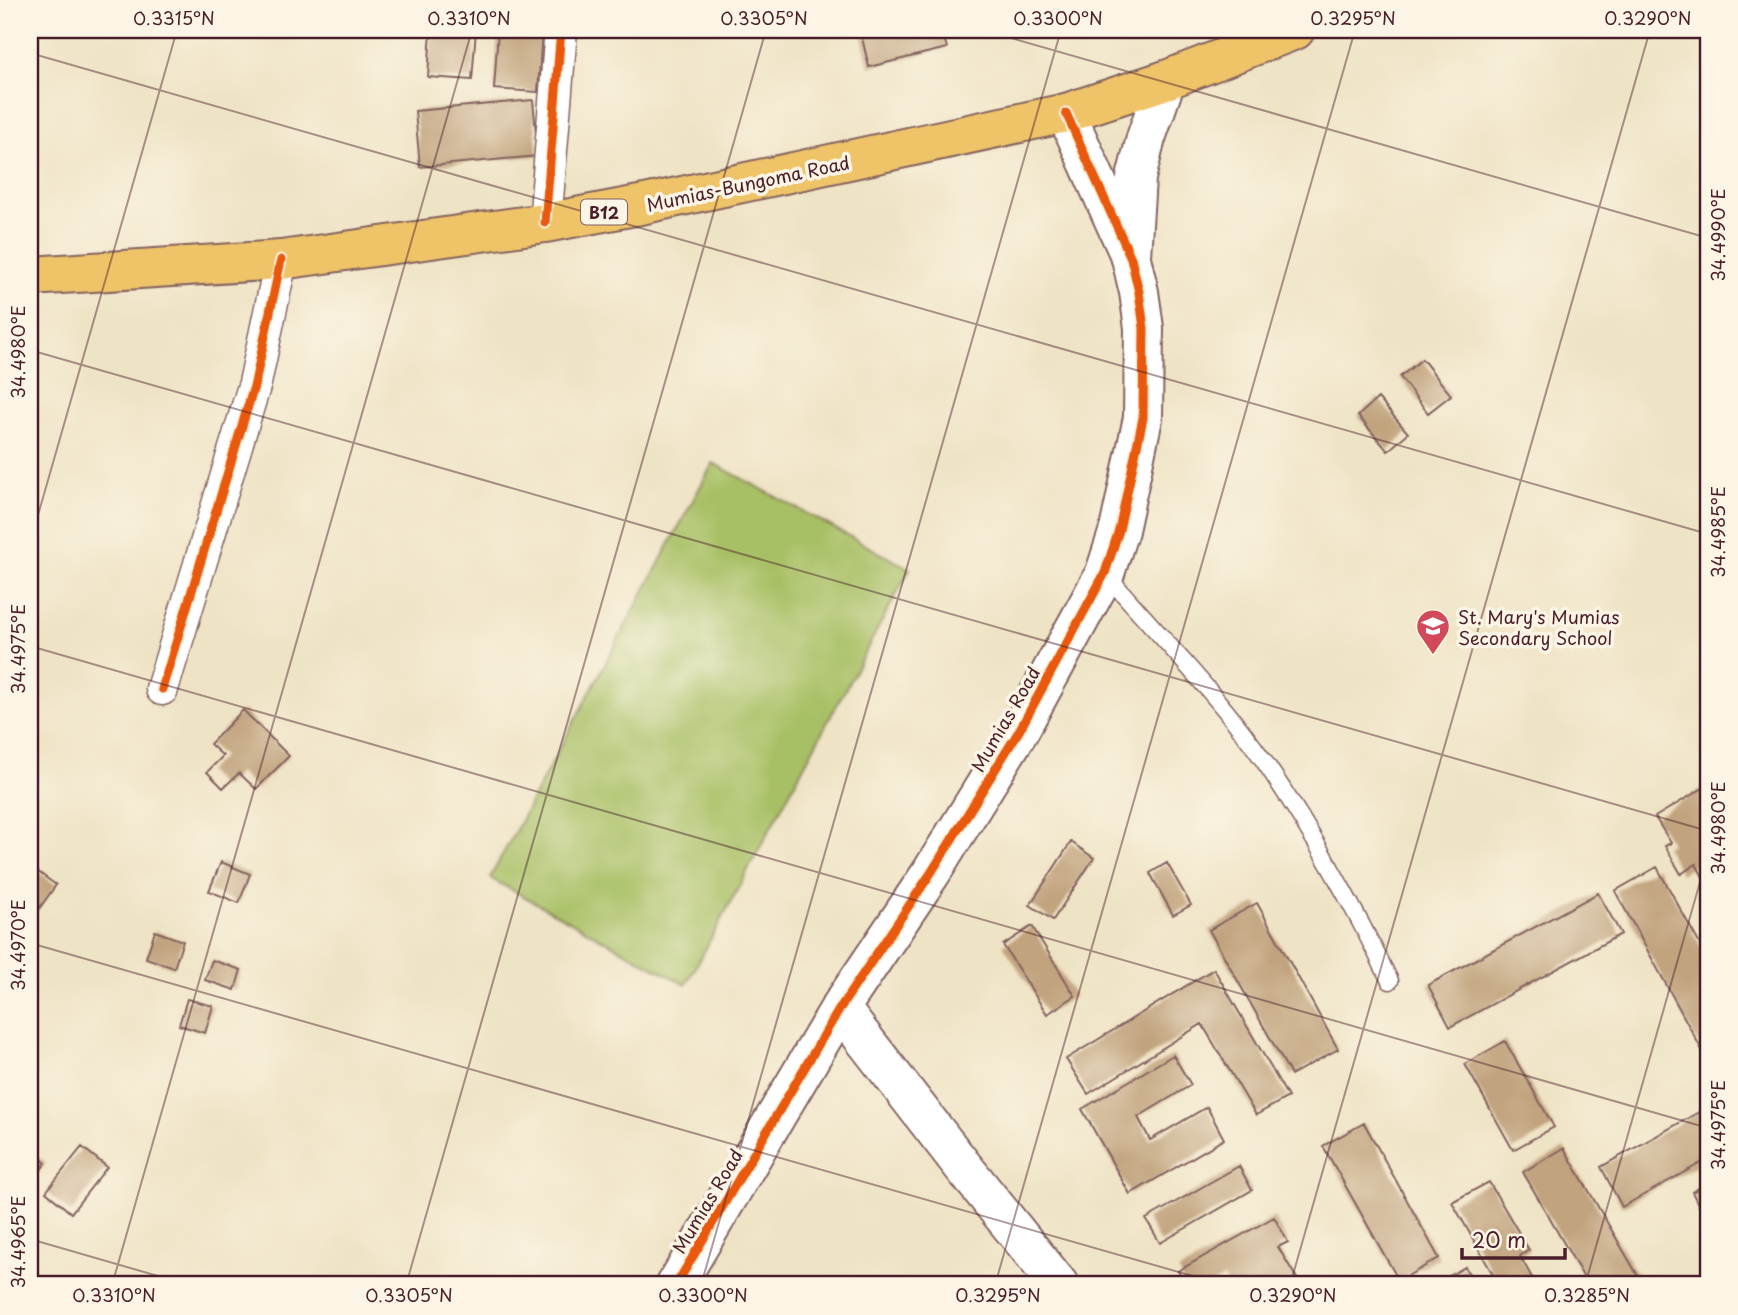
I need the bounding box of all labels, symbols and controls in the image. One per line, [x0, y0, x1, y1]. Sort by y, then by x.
text: 0.3315°N [133, 4, 215, 31]
text: 0.3310°N [427, 4, 511, 31]
text: 0.3305°N [720, 4, 808, 31]
text: 0.3300°N [1013, 4, 1103, 31]
text: 0.3295°N [1310, 4, 1396, 31]
text: 0.3290°N [1604, 4, 1692, 31]
street label: Mumias-Bungoma Road [644, 148, 852, 218]
text: 34.4990°E [1704, 188, 1731, 282]
road number: B12 [581, 200, 627, 224]
text: 34.4980°E [4, 305, 31, 399]
text: 34.4985°E [1704, 486, 1731, 578]
place label: St. Mary's Mumias Secondary School [1458, 603, 1619, 651]
text: 34.4975°E [4, 604, 31, 694]
school or university icon: St. Mary's Mumias Secondary School [1414, 607, 1452, 656]
street label: Mumias Road [964, 661, 1046, 777]
text: 34.4980°E [1704, 781, 1731, 875]
text: 34.4970°E [4, 899, 31, 991]
text: 34.4975°E [1704, 1080, 1731, 1170]
street label: Mumias Road [665, 1144, 749, 1258]
text: 34.4965°E [4, 1195, 31, 1289]
scale bar [1462, 1217, 1565, 1261]
text: 20 m [1472, 1223, 1526, 1255]
text: 0.3310°N [72, 1281, 156, 1308]
text: 0.3305°N [365, 1281, 453, 1308]
text: 0.3300°N [658, 1281, 748, 1308]
text: 0.3295°N [955, 1281, 1041, 1308]
text: 0.3290°N [1249, 1281, 1337, 1308]
text: 0.3285°N [1544, 1281, 1630, 1308]

